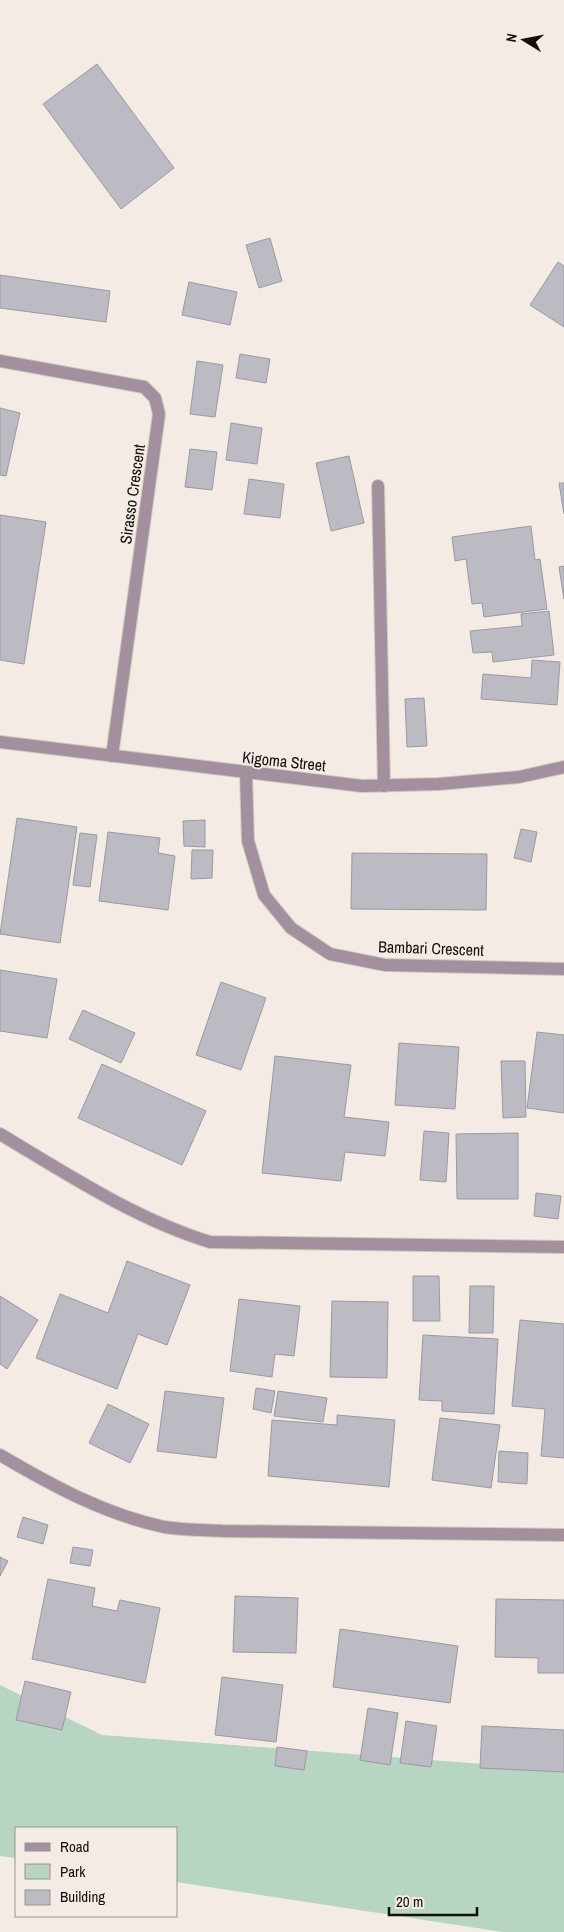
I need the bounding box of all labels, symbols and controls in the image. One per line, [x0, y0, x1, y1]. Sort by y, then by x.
north arrow [499, 15, 549, 65]
text: N [502, 32, 521, 43]
street label: Sirasso Crescent [114, 442, 150, 545]
street label: Kigoma Street [241, 746, 327, 776]
street label: Bambari Crescent [378, 935, 485, 961]
legend [15, 1827, 178, 1917]
text: Road [60, 1836, 89, 1857]
text: Park [60, 1861, 86, 1882]
scale bar [389, 1884, 476, 1916]
text: Building [60, 1886, 105, 1907]
text: 20 m [396, 1891, 423, 1912]

